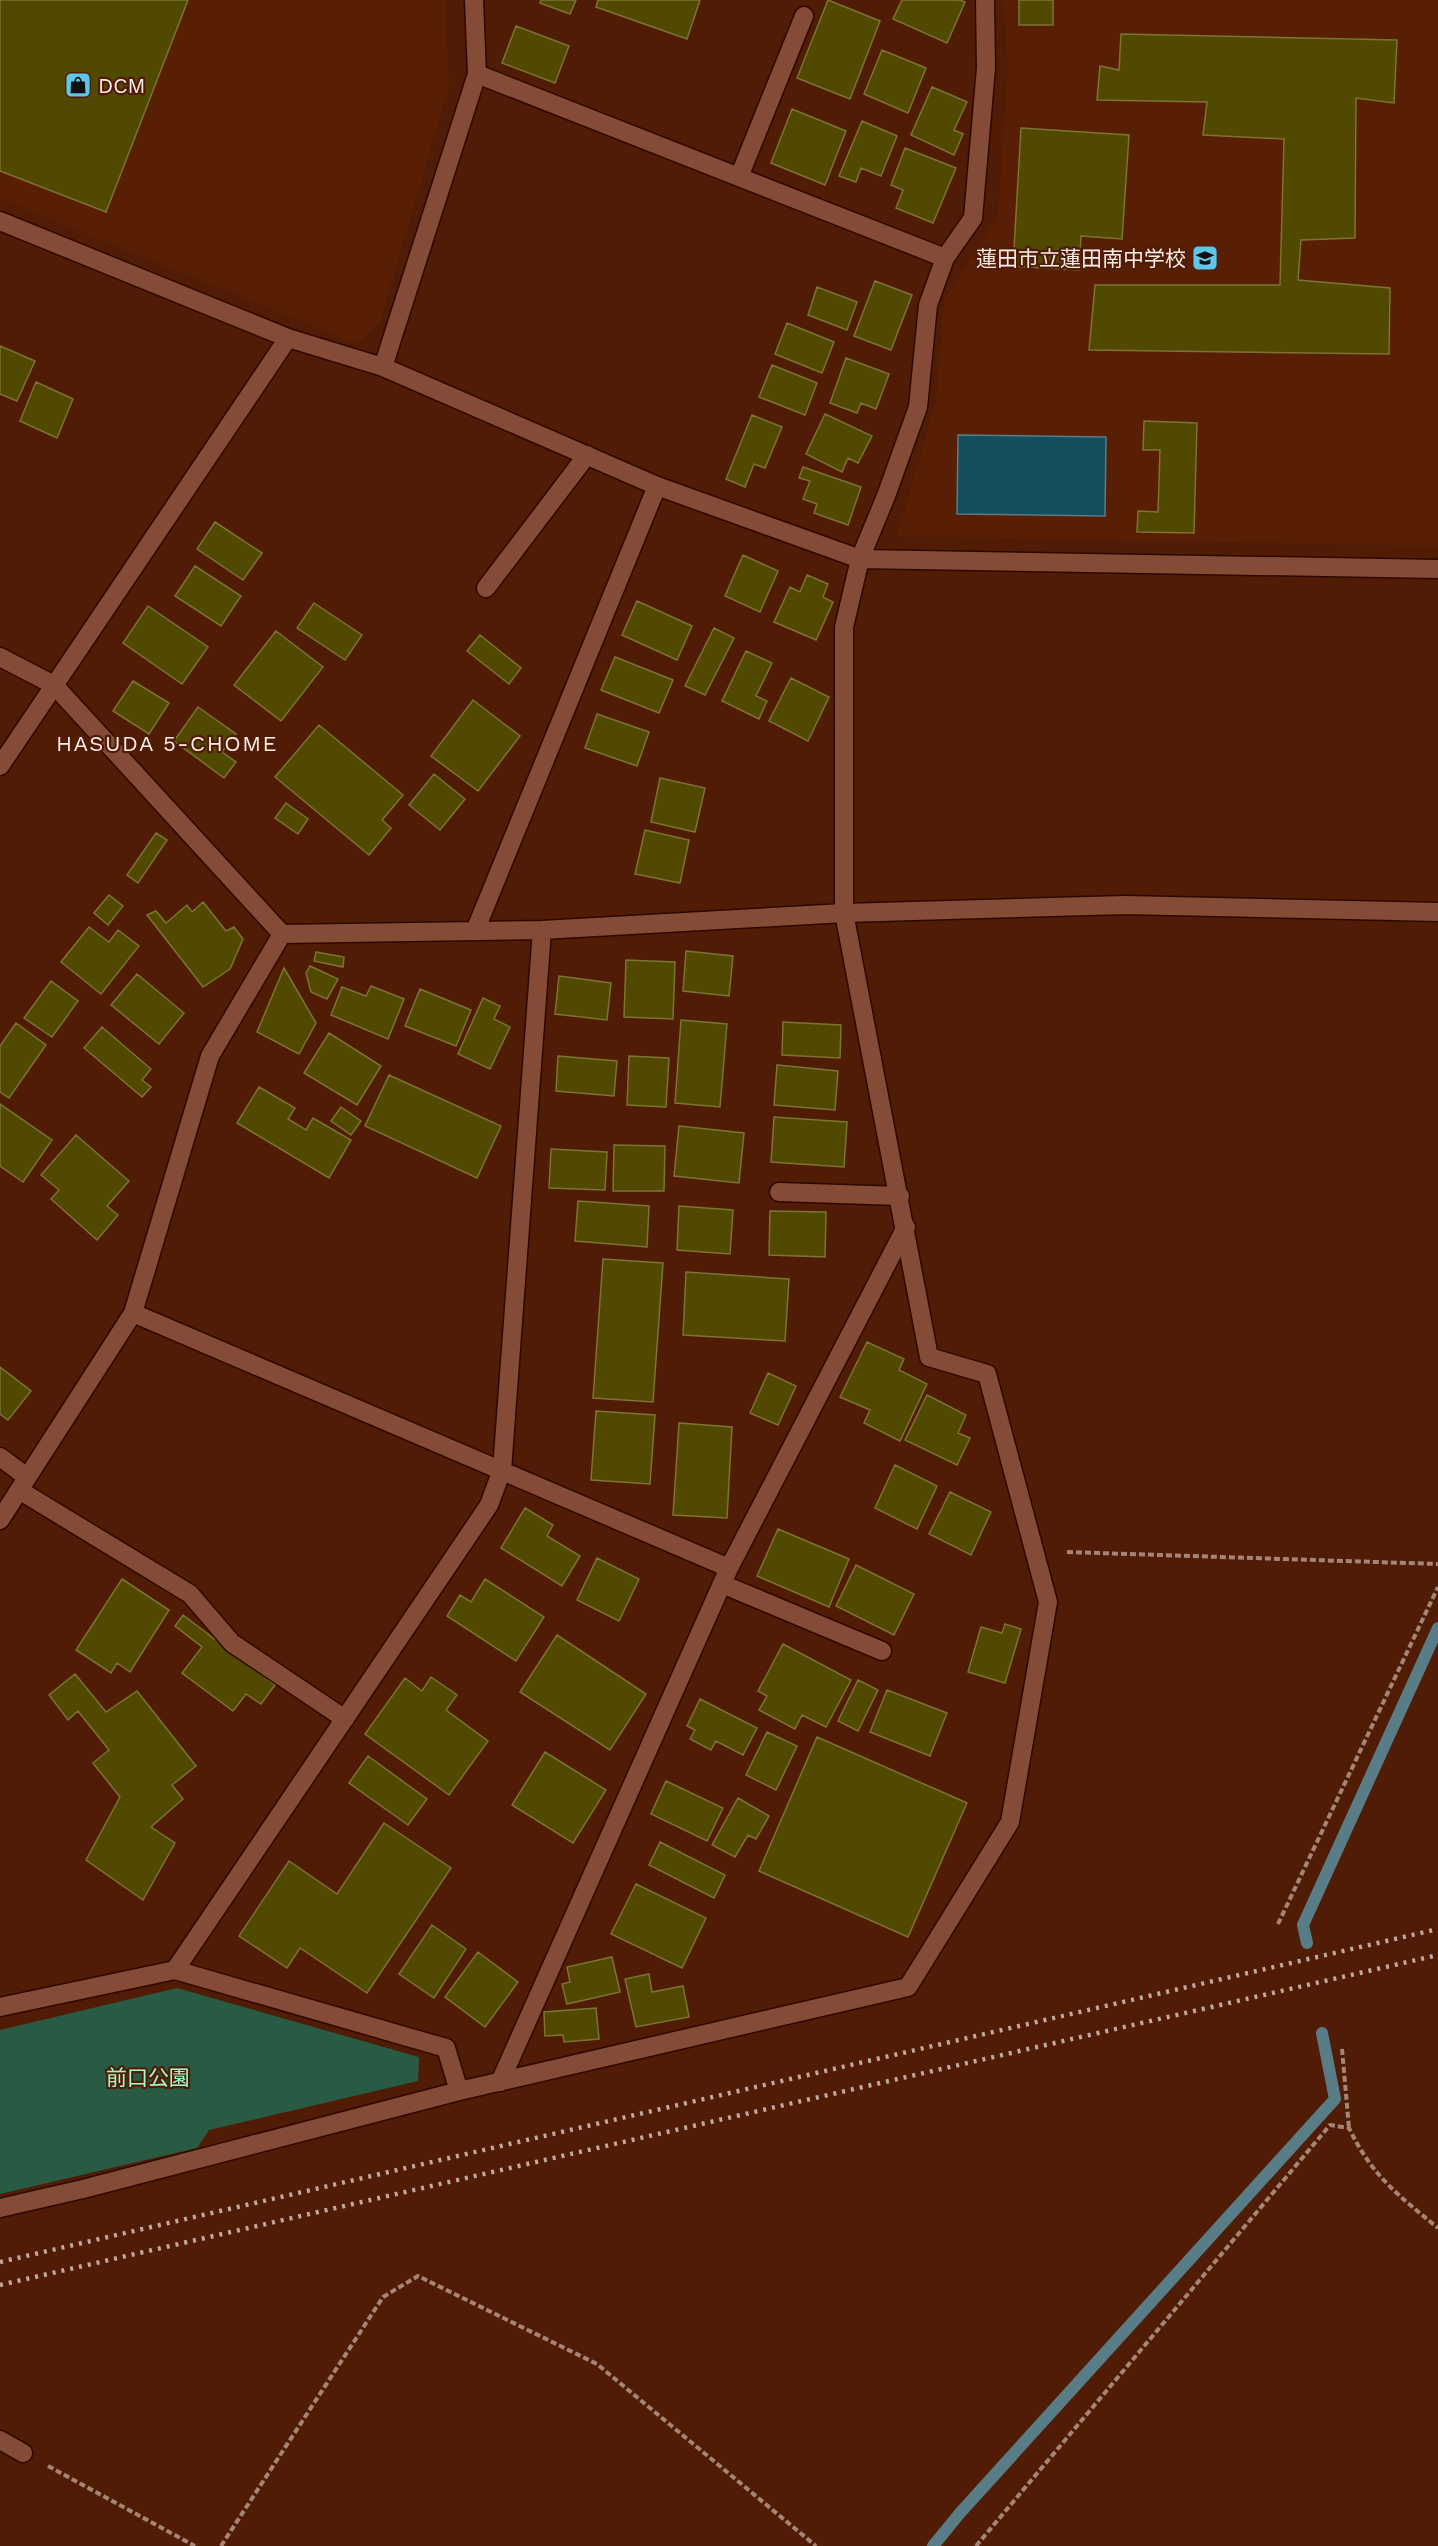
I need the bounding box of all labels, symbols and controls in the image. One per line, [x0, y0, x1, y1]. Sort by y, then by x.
shop icon: DCM [63, 70, 93, 100]
place label: DCM [98, 73, 145, 98]
school or university icon: 蓮田市立蓮田南中学校 [1190, 243, 1220, 273]
place label: 蓮田市立蓮田南中学校 [976, 246, 1186, 271]
district label: HASUDA 5-CHOME [56, 731, 278, 756]
park label: 前口公園 [106, 2065, 190, 2090]

